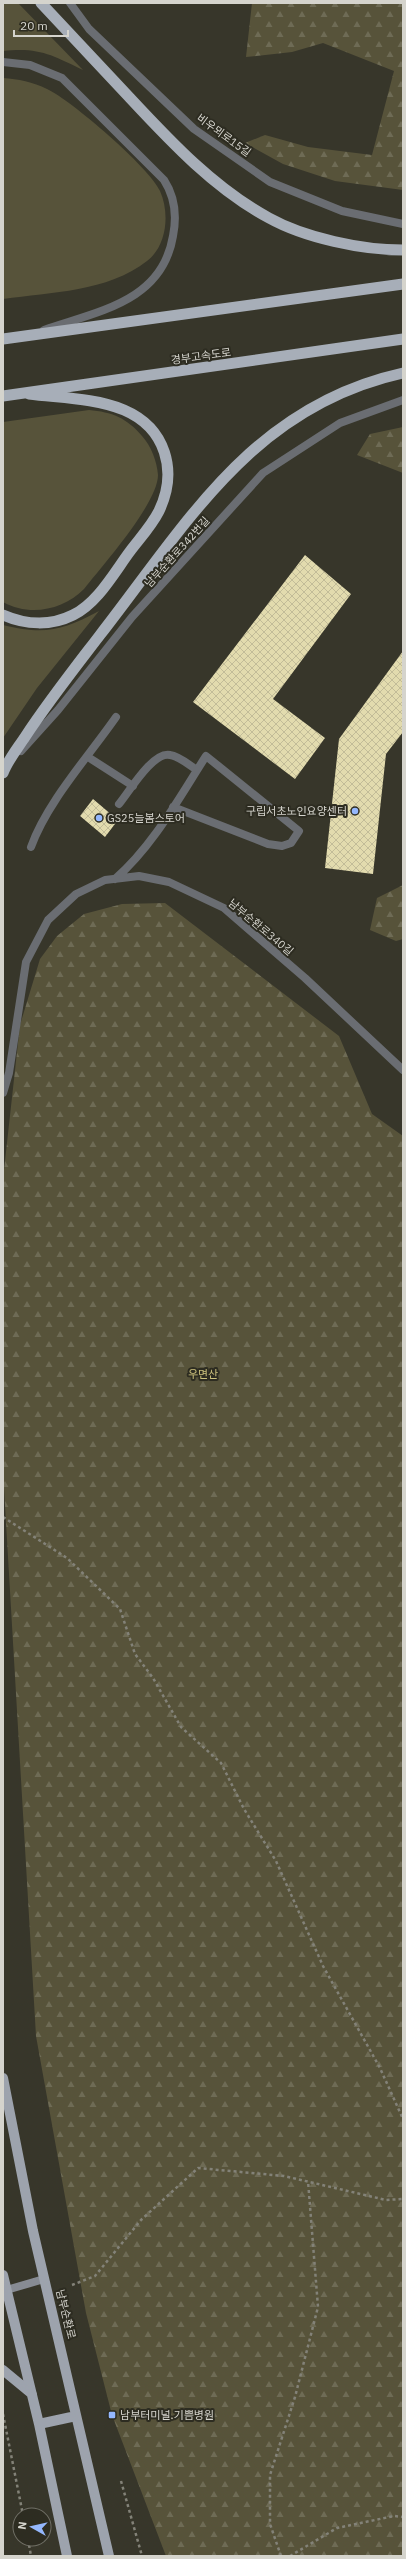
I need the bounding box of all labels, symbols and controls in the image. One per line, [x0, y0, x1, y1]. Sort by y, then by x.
scale bar [14, 12, 68, 38]
text: 20 m [20, 18, 48, 33]
street label: 비우뫼로15길 [194, 111, 254, 159]
street label: 경부고속도로 [170, 345, 232, 367]
street label: 남부순환로342번길 [141, 514, 213, 590]
place label: 구립서초노인요양센터 [246, 804, 347, 818]
marker: 구립서초노인요양센터 [350, 806, 360, 816]
place label: GS25늘봄스토어 [107, 811, 185, 825]
marker: GS25늘봄스토어 [94, 813, 104, 823]
street label: 남부순환로340길 [226, 896, 296, 958]
park label: 우면산 [188, 1367, 218, 1381]
street label: 남부순환로 [53, 2288, 79, 2340]
place label: 남부터미널.기쁨병원 [120, 2408, 214, 2422]
marker: 남부터미널.기쁨병원 [107, 2410, 117, 2420]
north arrow [12, 2507, 52, 2547]
text: N [15, 2521, 30, 2531]

